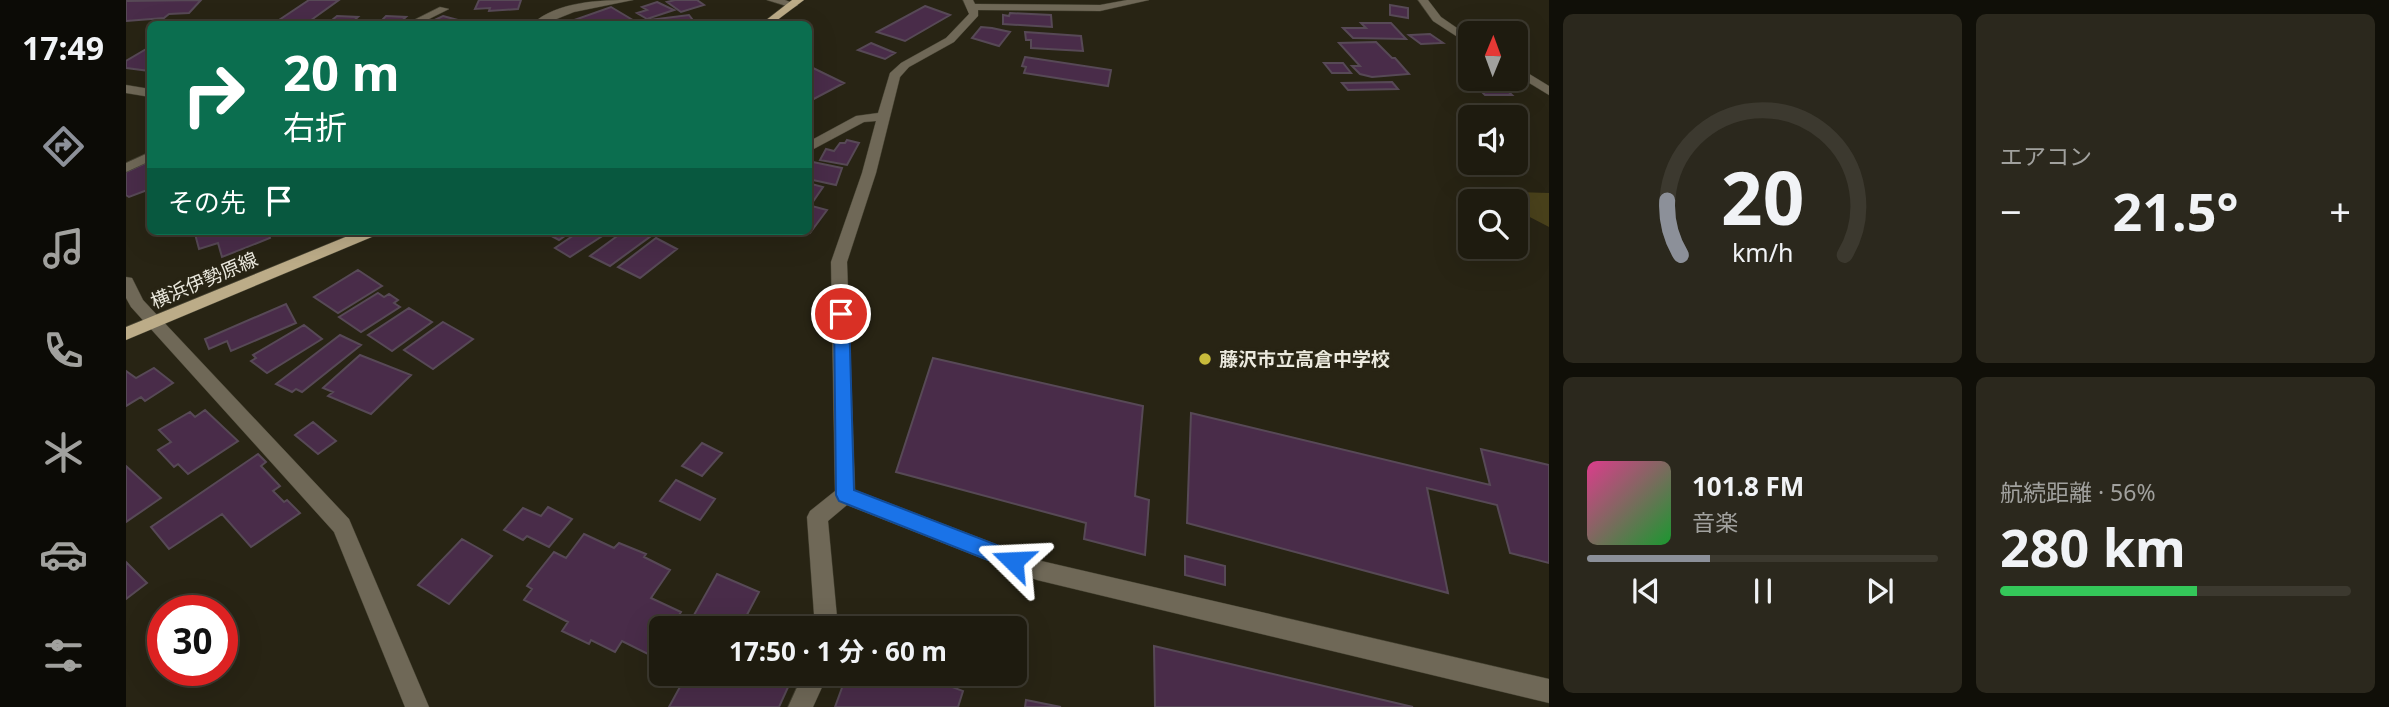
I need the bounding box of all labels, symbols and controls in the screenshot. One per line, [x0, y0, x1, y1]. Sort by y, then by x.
north arrow [1458, 21, 1528, 91]
map controls [1458, 21, 1528, 259]
text: 17:49 [22, 26, 104, 69]
text: 20 m [283, 39, 400, 105]
icon: right [168, 49, 259, 140]
text: 右折 [283, 105, 347, 148]
button: sound [1458, 105, 1528, 175]
icon: directions [39, 122, 88, 171]
text: エアコン [2000, 140, 2092, 172]
text: 20 [1721, 147, 1804, 246]
text: 21.5° [2113, 175, 2238, 246]
icon: arrive [260, 182, 298, 220]
text: その先 [168, 184, 246, 220]
text: − [2000, 185, 2022, 237]
text: + [2329, 185, 2351, 237]
button: search [1458, 189, 1528, 259]
icon: music [39, 224, 88, 273]
text: km/h [1732, 234, 1793, 268]
street label: 横浜伊勢原線 [146, 246, 262, 314]
pin [811, 284, 871, 344]
icon: arrive [822, 295, 860, 333]
icon: phone [39, 326, 88, 375]
place label: 藤沢市立高倉中学校 [1219, 346, 1390, 372]
marker: 藤沢市立高倉中学校 [1197, 351, 1213, 367]
icon: climate [39, 428, 88, 477]
text: 101.8 FM [1692, 468, 1804, 504]
text: 航続距離 · 56% [2000, 476, 2156, 508]
text: 音楽 [1692, 506, 1738, 538]
text: 280 km [2000, 511, 2186, 582]
position arrow [976, 524, 1050, 598]
icon: car [39, 530, 88, 579]
icon: previous [1627, 572, 1665, 610]
icon: pause [1744, 572, 1782, 610]
icon: next [1861, 572, 1899, 610]
speed limit sign: 30 [147, 595, 238, 686]
icon: filters [39, 631, 88, 680]
text: 17:50 · 1 分 · 60 m [729, 633, 947, 669]

